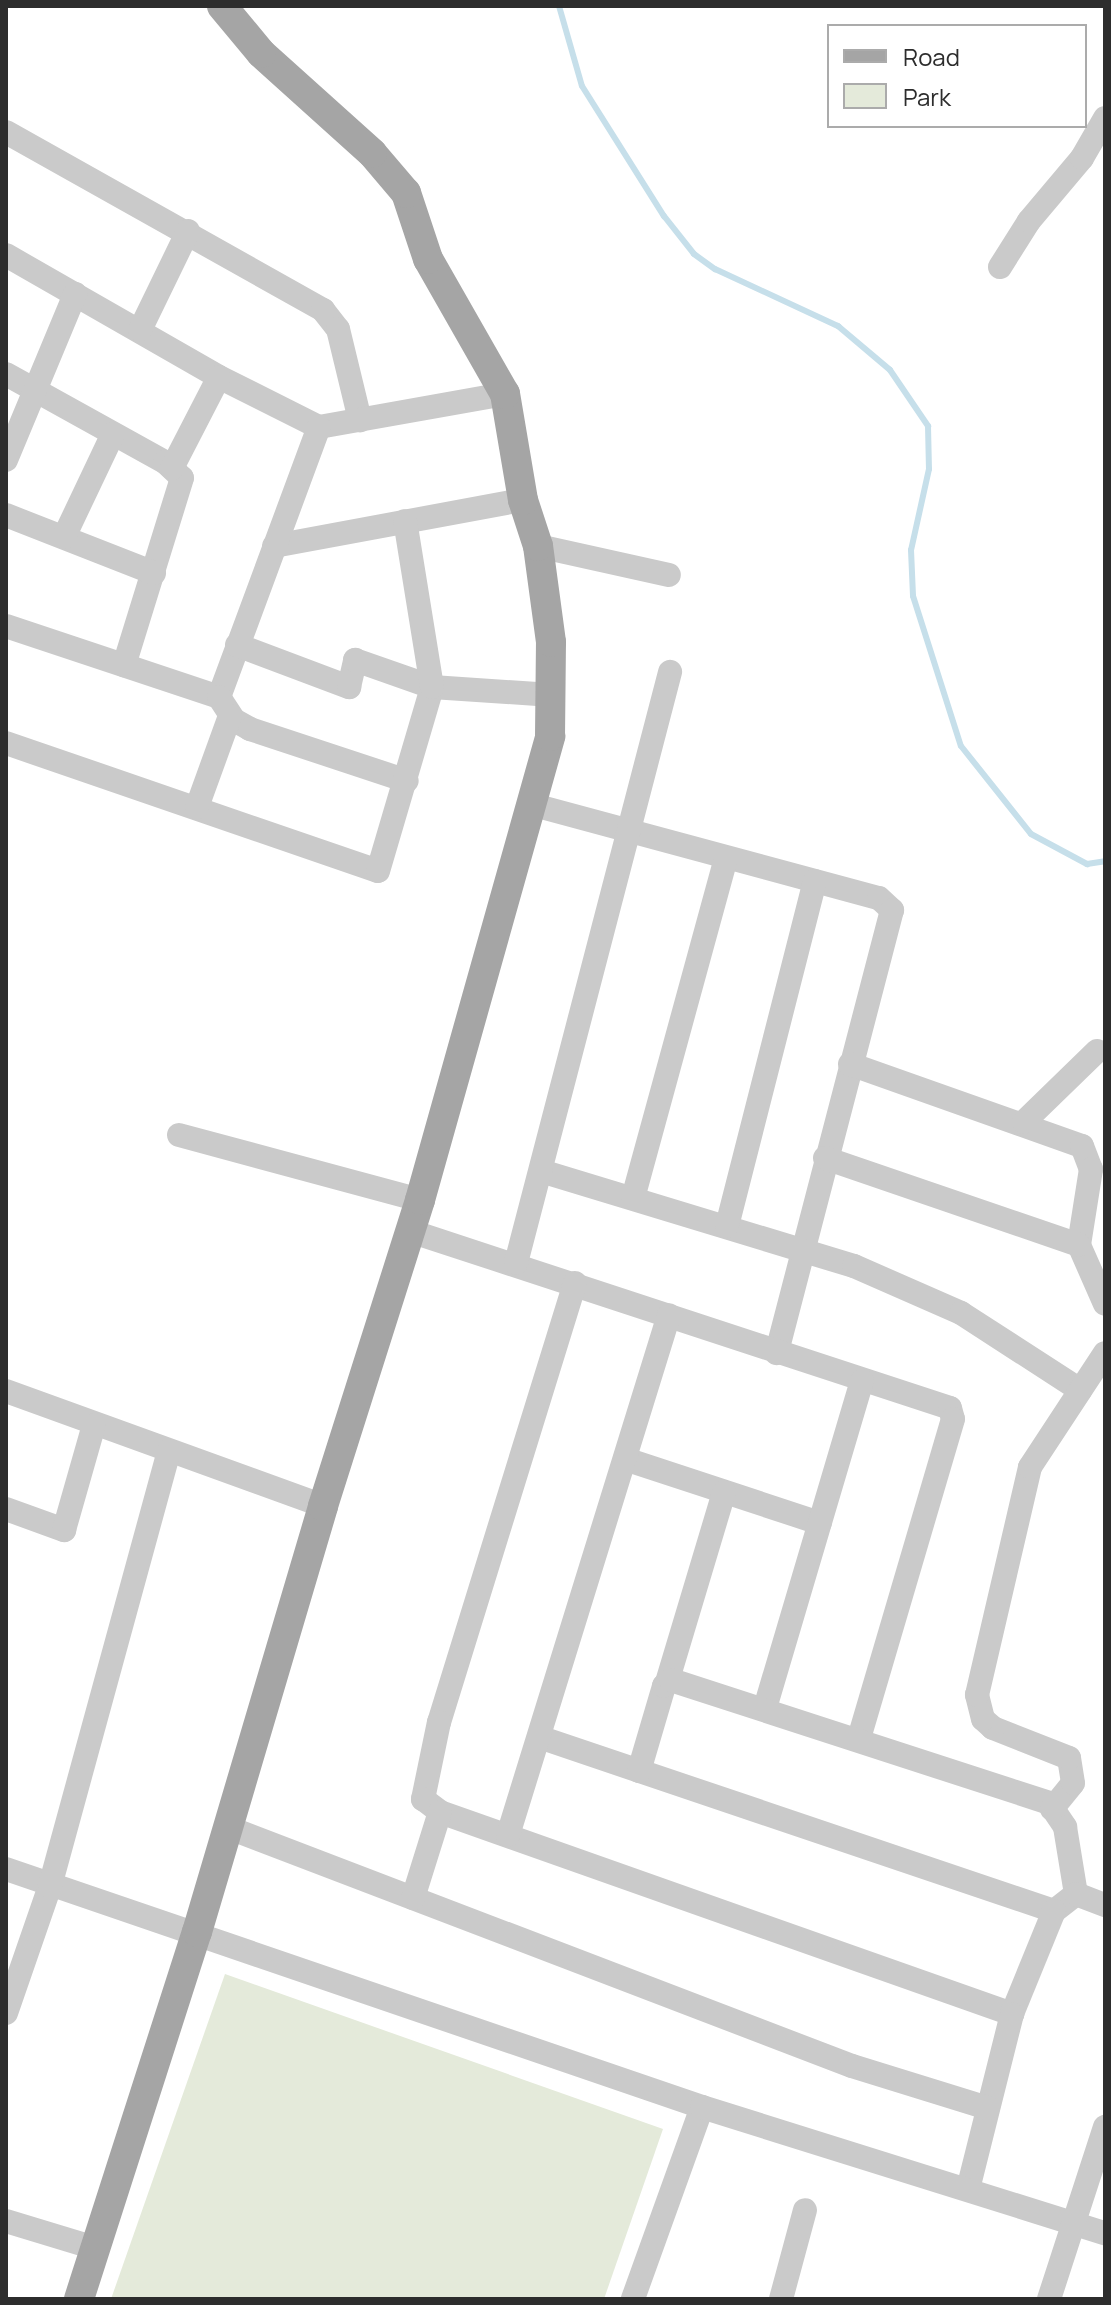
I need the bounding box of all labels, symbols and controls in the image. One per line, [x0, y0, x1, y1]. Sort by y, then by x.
legend [827, 24, 1087, 128]
text: Road [903, 40, 960, 73]
text: Park [903, 80, 951, 113]

